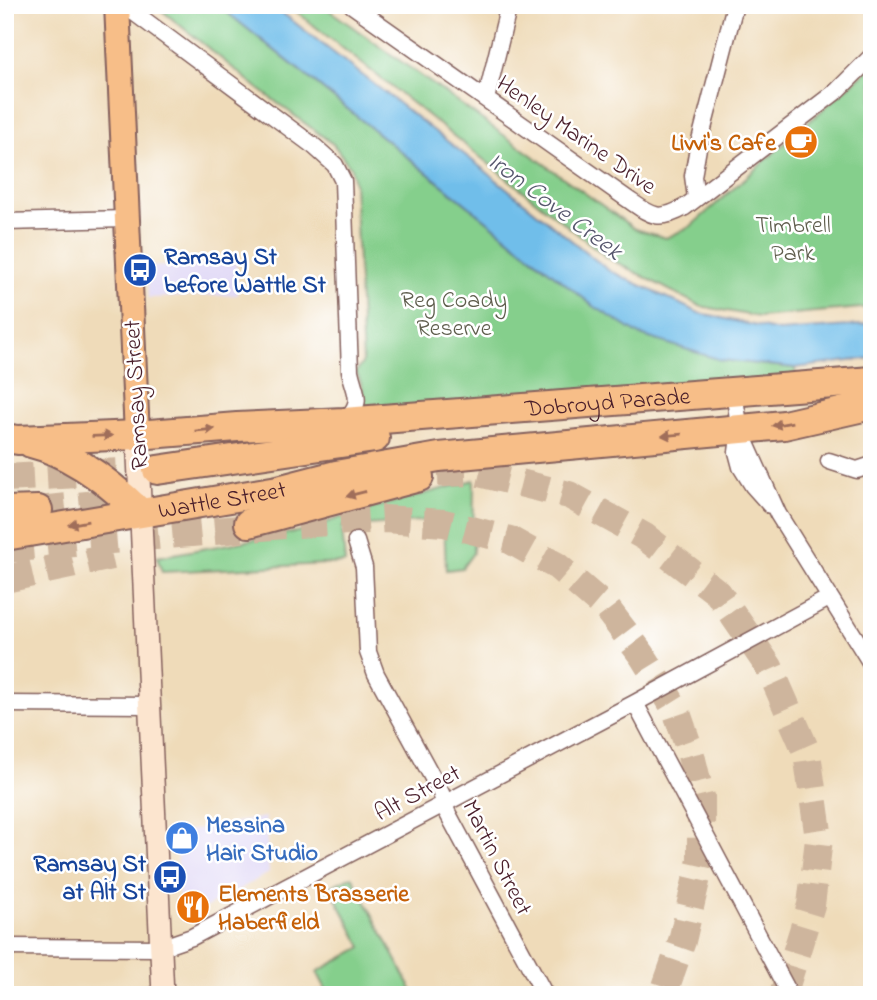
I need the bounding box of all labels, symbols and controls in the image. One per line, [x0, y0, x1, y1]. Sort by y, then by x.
street label: Henley Marine Drive [488, 68, 663, 205]
cafe icon: Livvi's Cafe [782, 123, 820, 161]
place label: Livvi's Cafe [671, 127, 777, 162]
water label: Iron Cove Creek [479, 144, 631, 272]
park label: Timbrell Park [755, 209, 831, 272]
place label: Ramsay St before Wattle St [164, 241, 327, 304]
bus stop icon: Ramsay St before Wattle St [121, 251, 159, 289]
park label: Reg Coady Reserve [401, 284, 507, 347]
street label: Ramsay Street [116, 319, 160, 471]
street label: Dobroyd Parade [523, 380, 692, 428]
one-way arrow [771, 419, 793, 430]
one-way arrow [194, 424, 216, 435]
one-way arrow [661, 430, 683, 441]
one-way arrow [91, 431, 113, 442]
street label: Wattle Street [156, 474, 290, 530]
one-way arrow [345, 489, 367, 500]
one-way arrow [67, 518, 89, 529]
street label: Alt Street [369, 757, 468, 832]
street label: Martin Street [452, 794, 540, 922]
place label: Messina Hair Studio [206, 809, 318, 872]
shop icon: Messina Hair Studio [163, 819, 201, 857]
place label: Ramsay St at Alt St [33, 848, 147, 911]
bus stop icon: Ramsay St at Alt St [151, 858, 189, 896]
place label: Elements Brasserie Haberfield [218, 878, 410, 941]
restaurant icon: Elements Brasserie Haberfield [174, 888, 212, 926]

